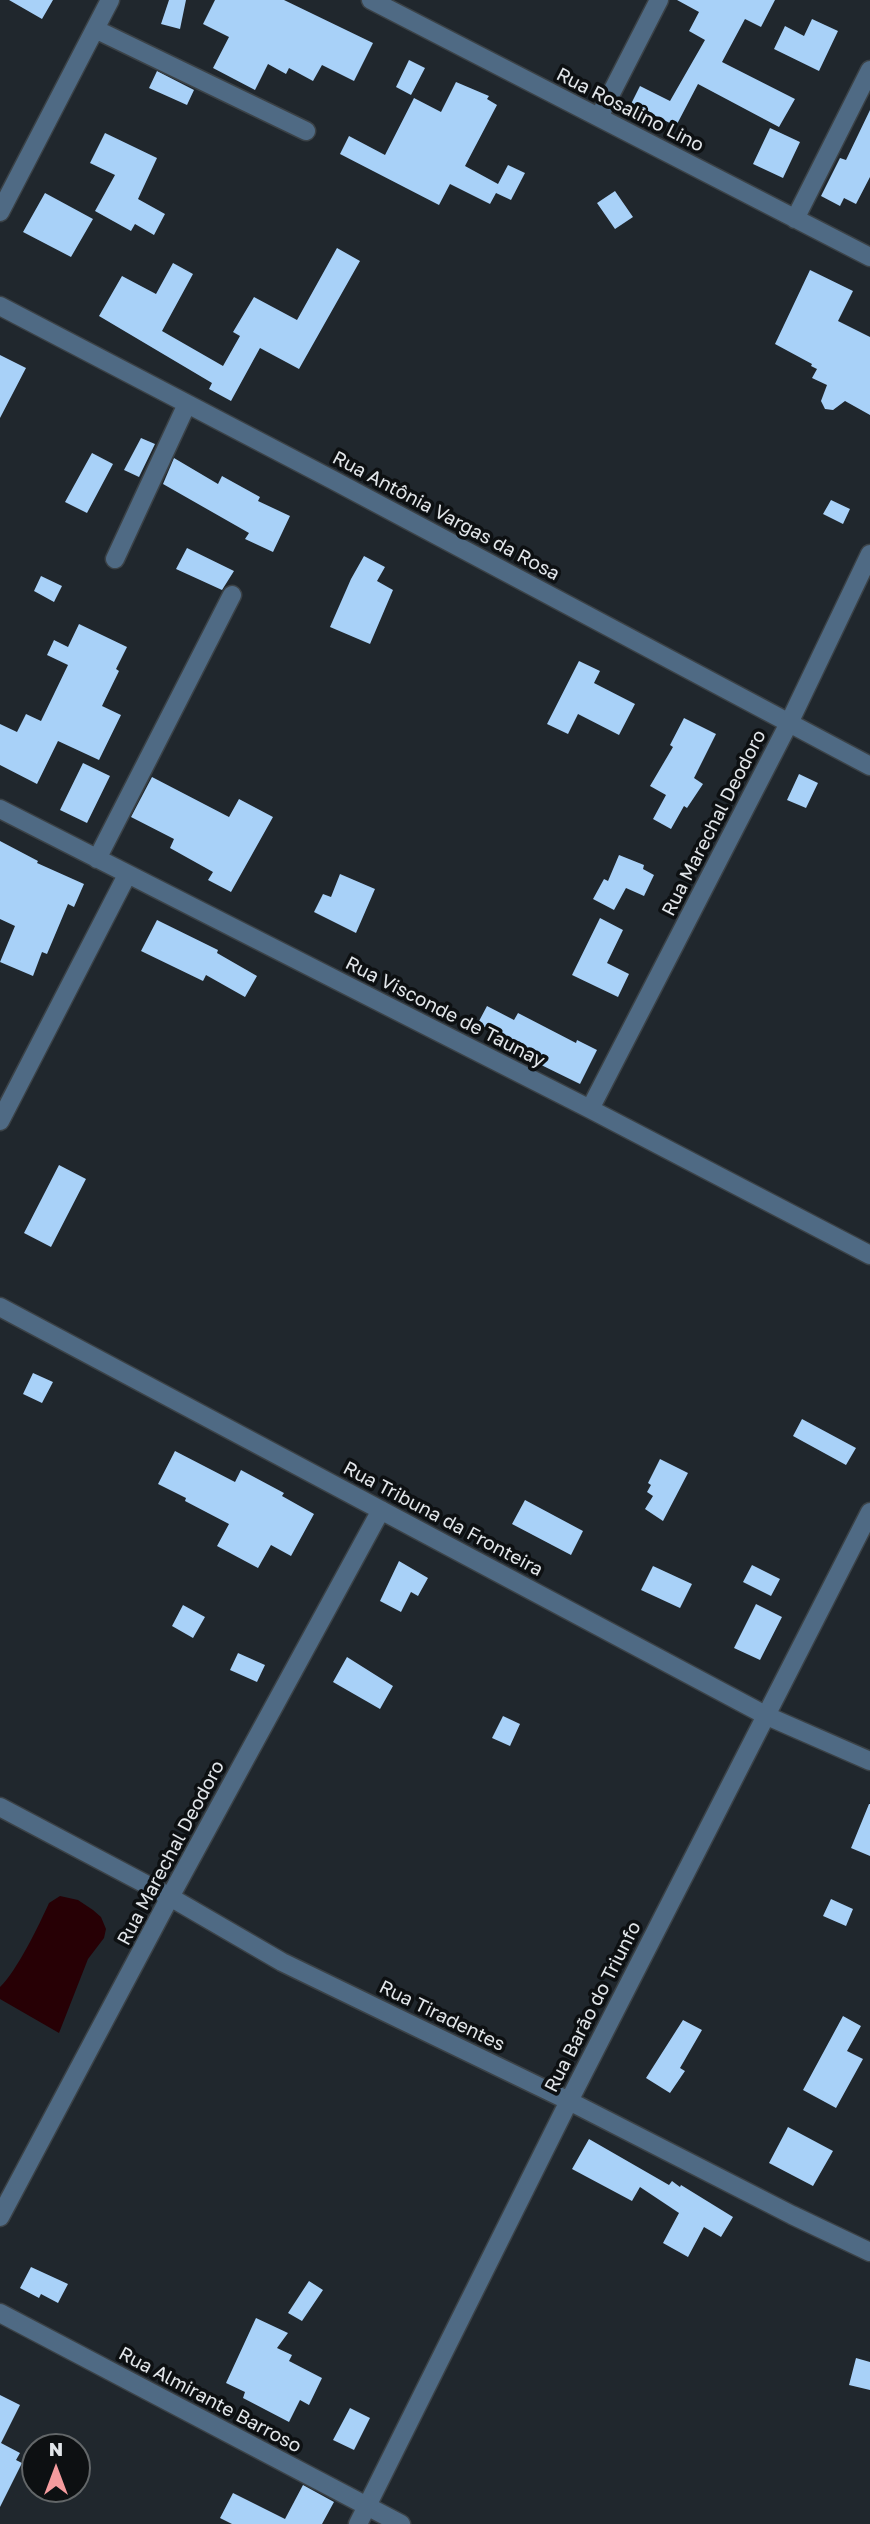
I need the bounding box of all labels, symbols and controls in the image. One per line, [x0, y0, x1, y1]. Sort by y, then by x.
street label: Rua Rosalino Lino [552, 63, 708, 157]
street label: Rua Antônia Vargas da Rosa [329, 446, 563, 586]
street label: Rua Marechal Deodoro [657, 726, 771, 920]
street label: Rua Visconde de Taunay [341, 952, 549, 1072]
street label: Rua Tribuna da Fronteira [339, 1457, 547, 1581]
street label: Rua Marechal Deodoro [113, 1757, 229, 1949]
street label: Rua Barão do Triunfo [540, 1918, 646, 2096]
street label: Rua Tiradentes [375, 1976, 509, 2056]
street label: Rua Almirante Barroso [115, 2342, 305, 2458]
north arrow [21, 2433, 91, 2503]
text: N [49, 2437, 63, 2460]

